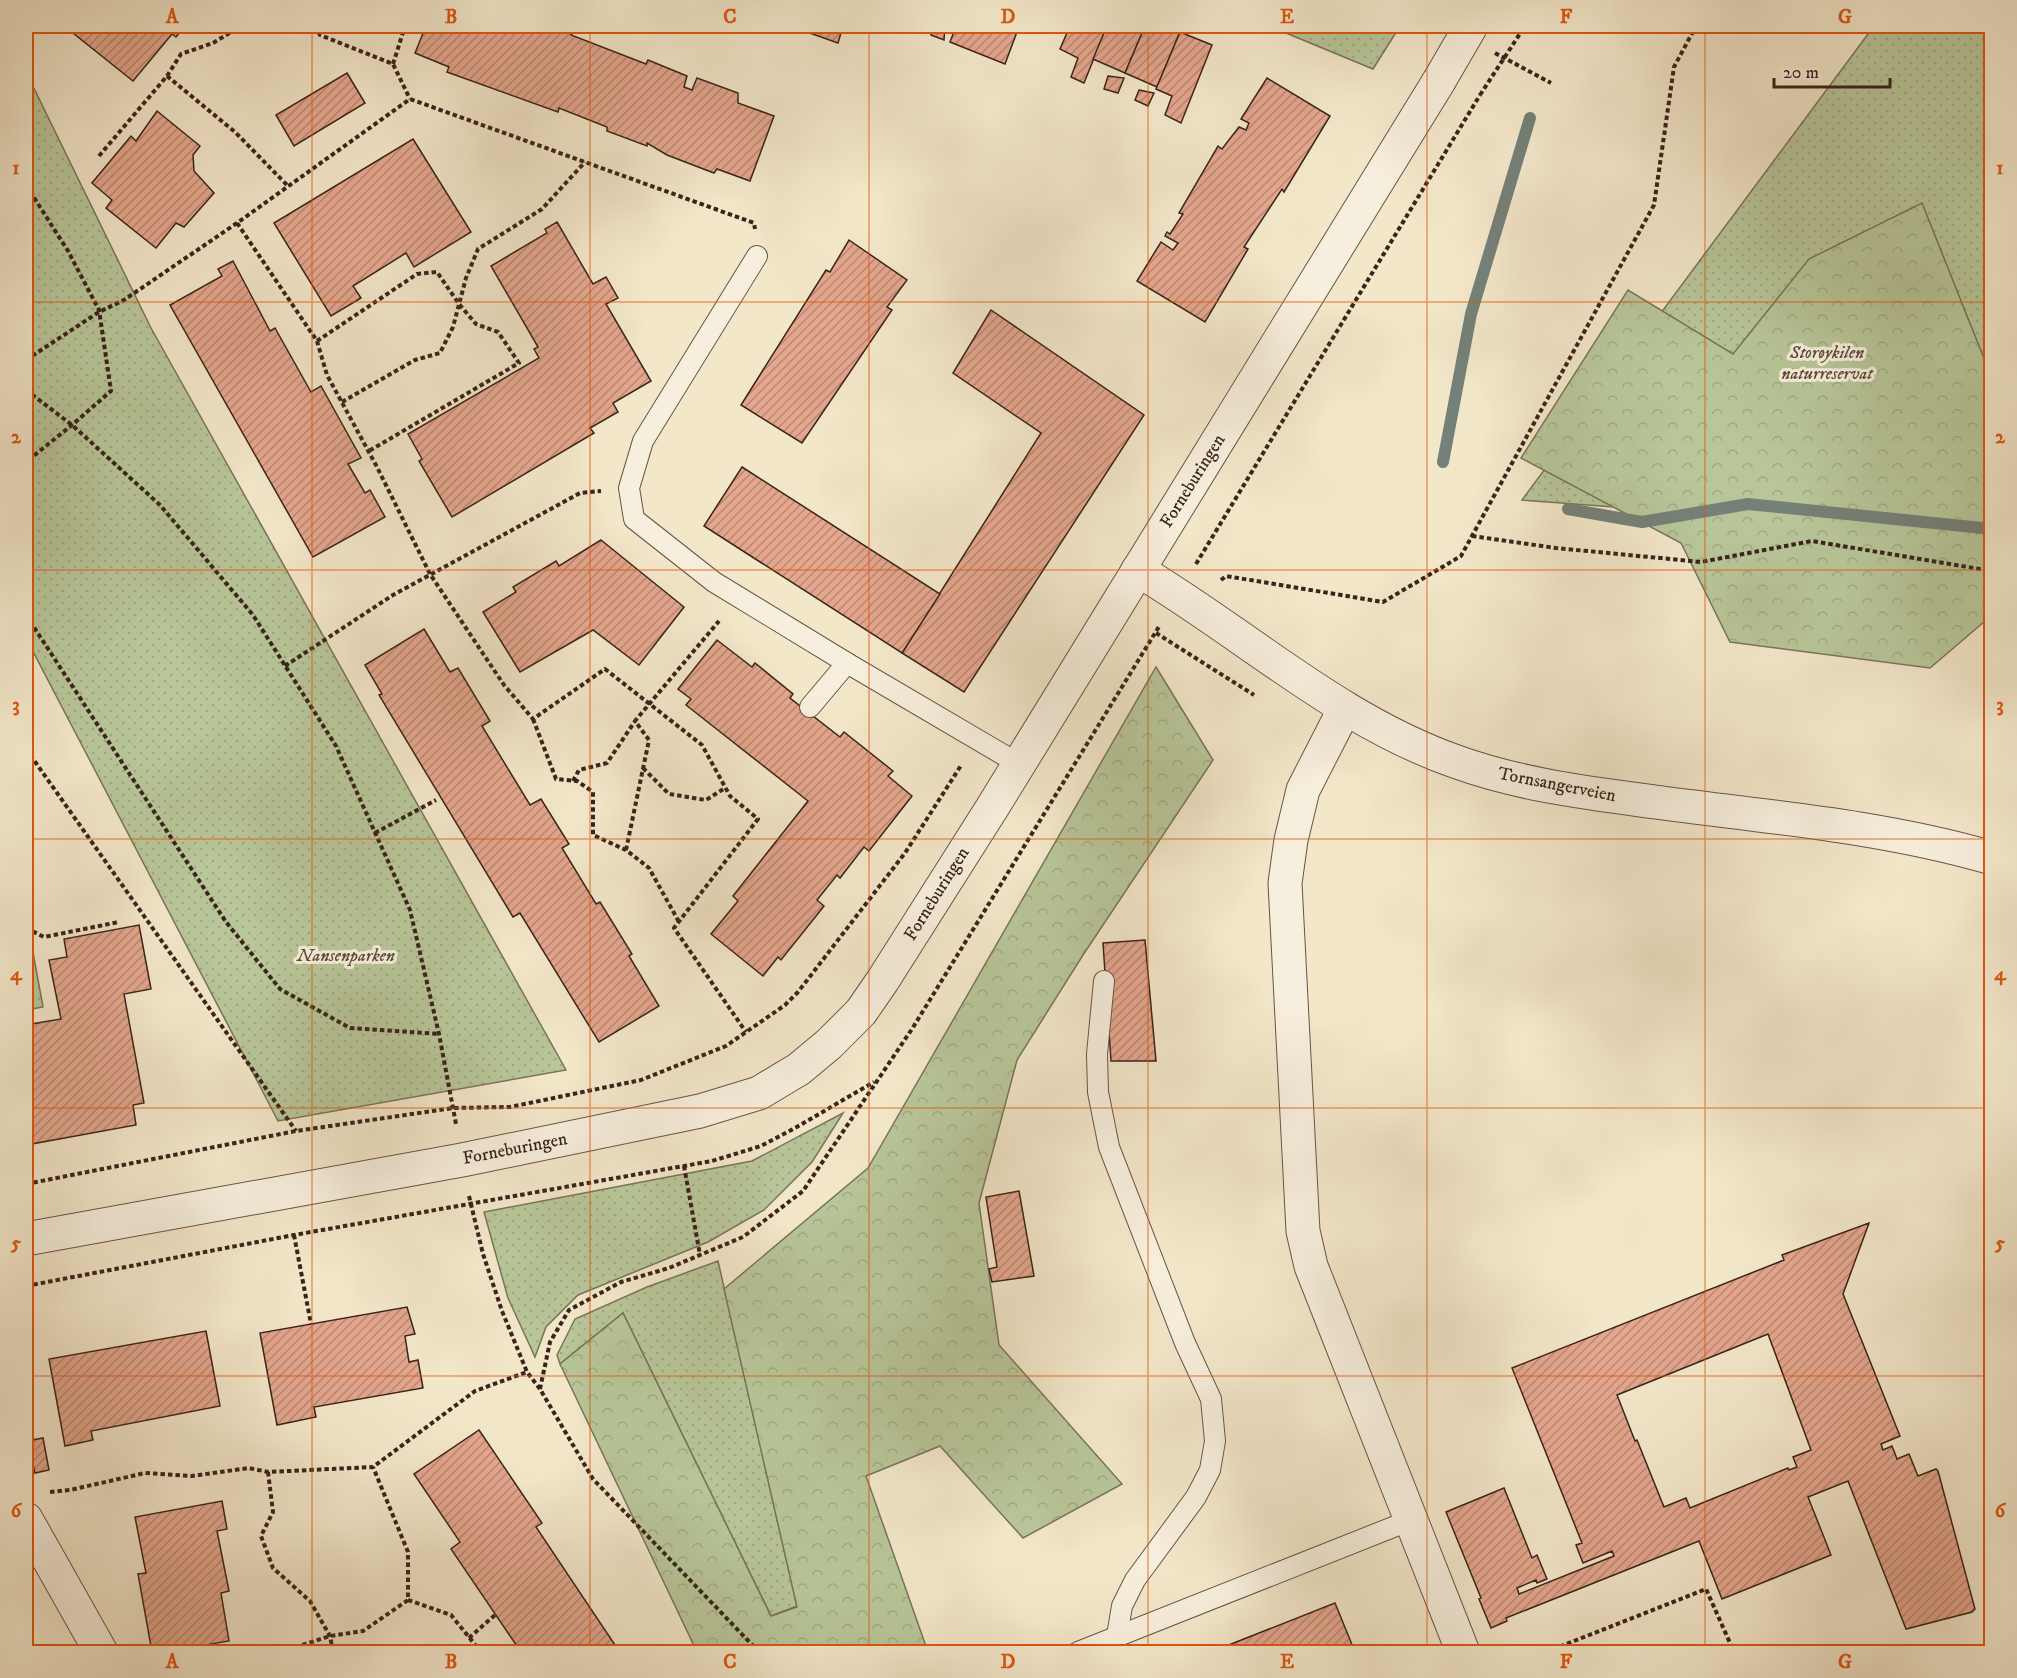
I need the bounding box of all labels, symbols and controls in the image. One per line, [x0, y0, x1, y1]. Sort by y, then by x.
text: A [165, 5, 180, 30]
text: B [445, 5, 457, 30]
text: C [723, 5, 737, 30]
text: D [1001, 5, 1016, 30]
text: E [1280, 5, 1294, 30]
text: F [1560, 5, 1573, 30]
text: G [1838, 5, 1852, 30]
scale bar [1774, 51, 1890, 89]
text: 20 m [1783, 62, 1819, 84]
text: 1 [12, 156, 20, 181]
text: 1 [1996, 156, 2004, 181]
park label: Storøykilen naturreservat [1781, 342, 1874, 385]
text: 2 [11, 425, 22, 450]
text: 2 [1995, 425, 2006, 450]
street label: Forneburingen [1156, 430, 1231, 532]
text: 3 [12, 693, 20, 718]
text: 3 [1996, 693, 2004, 718]
street label: Tornsangerveien [1496, 763, 1618, 807]
street label: Forneburingen [900, 843, 975, 945]
park label: Nansenparken [296, 945, 395, 967]
text: 4 [10, 962, 23, 987]
text: 4 [1994, 962, 2007, 987]
street label: Forneburingen [461, 1128, 570, 1170]
text: 5 [10, 1231, 21, 1256]
text: 5 [1994, 1231, 2005, 1256]
text: 6 [11, 1499, 23, 1524]
text: 6 [1995, 1499, 2007, 1524]
text: A [165, 1650, 180, 1675]
text: B [445, 1650, 457, 1675]
text: C [723, 1650, 737, 1675]
text: D [1001, 1650, 1016, 1675]
text: E [1280, 1650, 1294, 1675]
text: F [1560, 1650, 1573, 1675]
text: G [1838, 1650, 1852, 1675]

